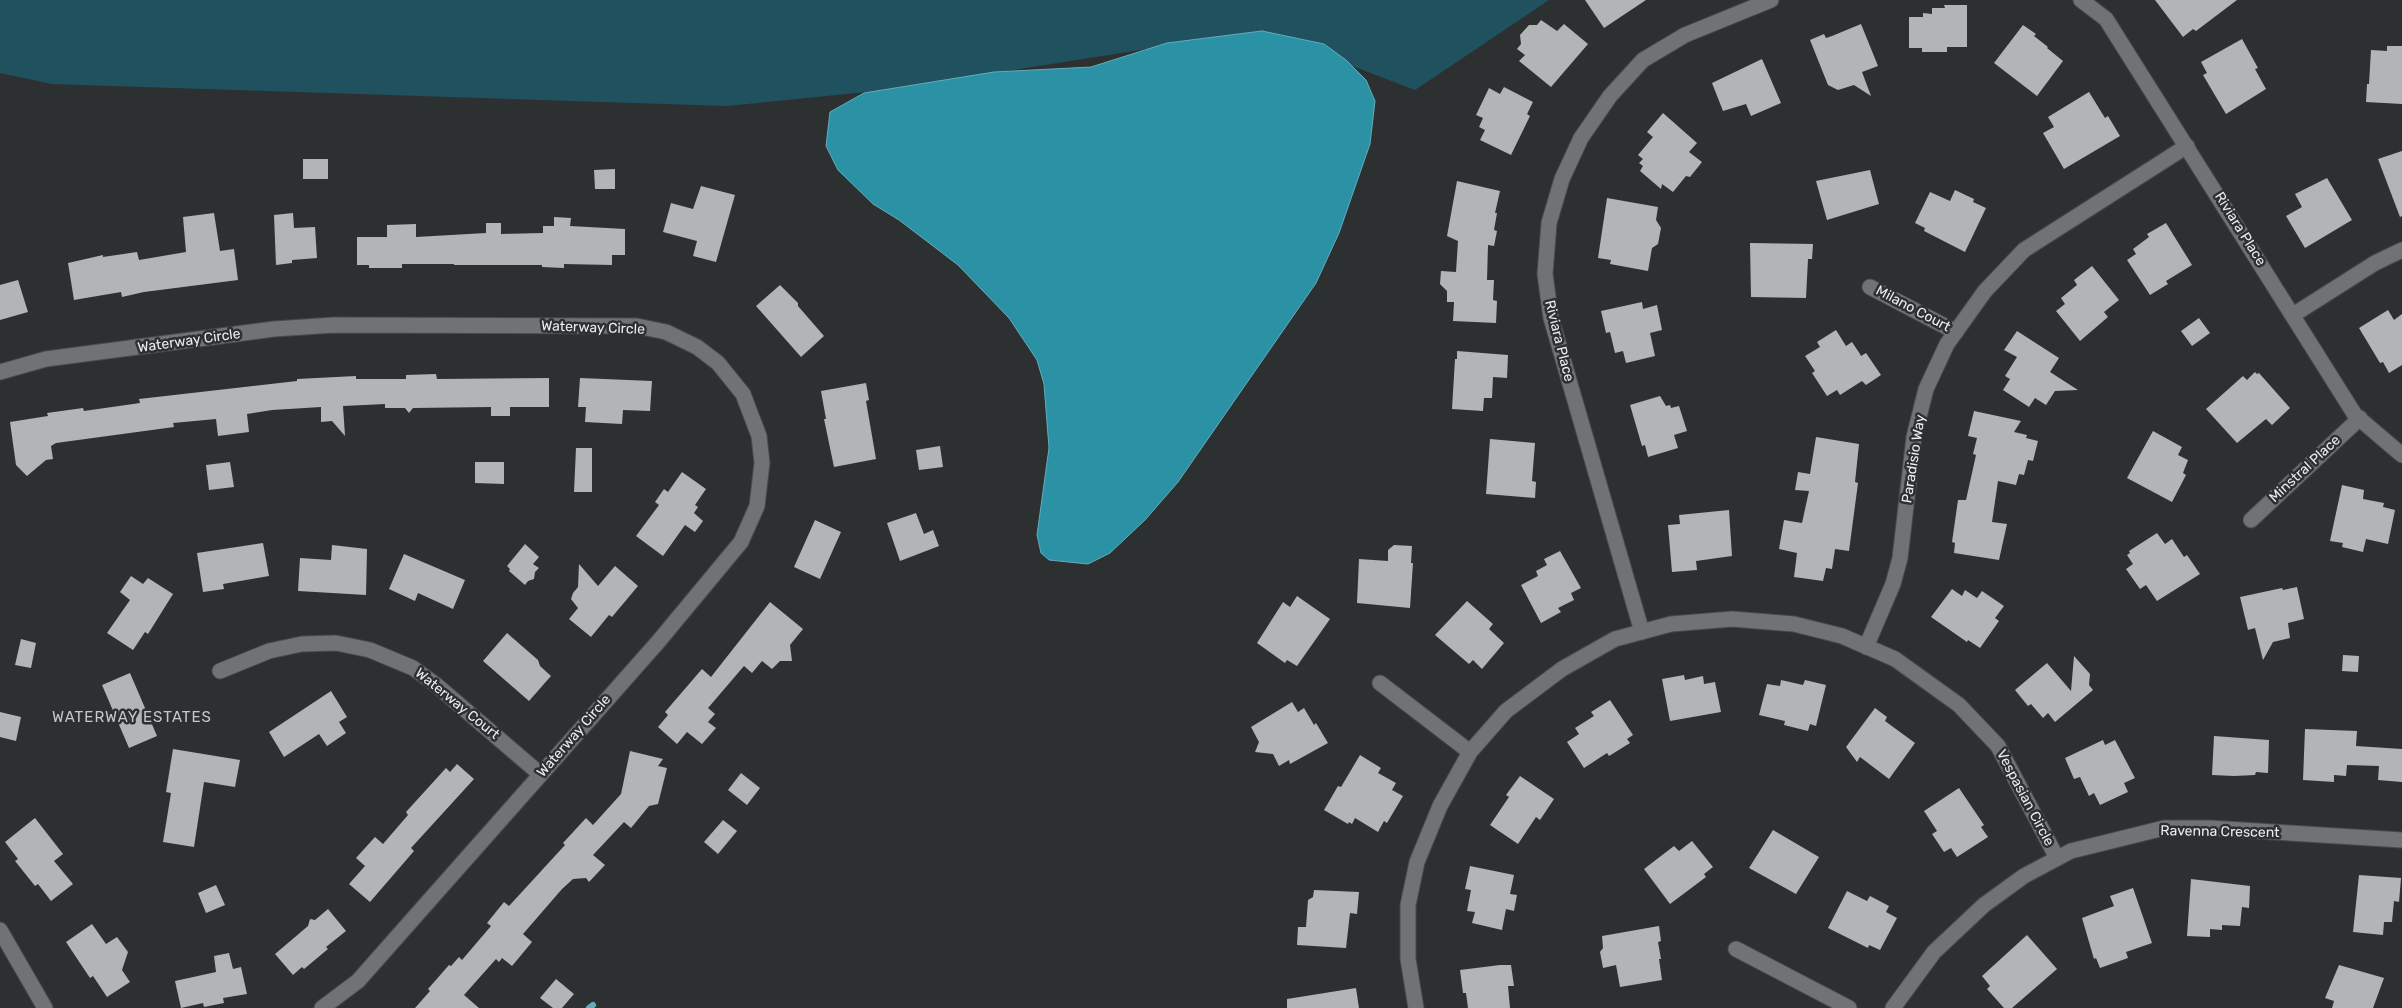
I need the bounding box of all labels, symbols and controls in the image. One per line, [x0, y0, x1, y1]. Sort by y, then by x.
street label: Riviara Place [2211, 189, 2269, 269]
street label: Milano Court [1873, 282, 1953, 336]
street label: Riviara Place [1541, 298, 1577, 384]
street label: Waterway Circle [541, 318, 645, 338]
street label: Waterway Circle [136, 325, 242, 357]
street label: Paradisio Way [1899, 414, 1929, 504]
street label: Minstral Place [2266, 432, 2344, 506]
street label: Waterway Court [411, 665, 503, 743]
street label: Waterway Circle [534, 691, 614, 781]
district label: WATERWAY ESTATES [50, 709, 214, 727]
street label: Vespasian Circle [1993, 747, 2057, 849]
street label: Ravenna Crescent [2160, 823, 2280, 841]

